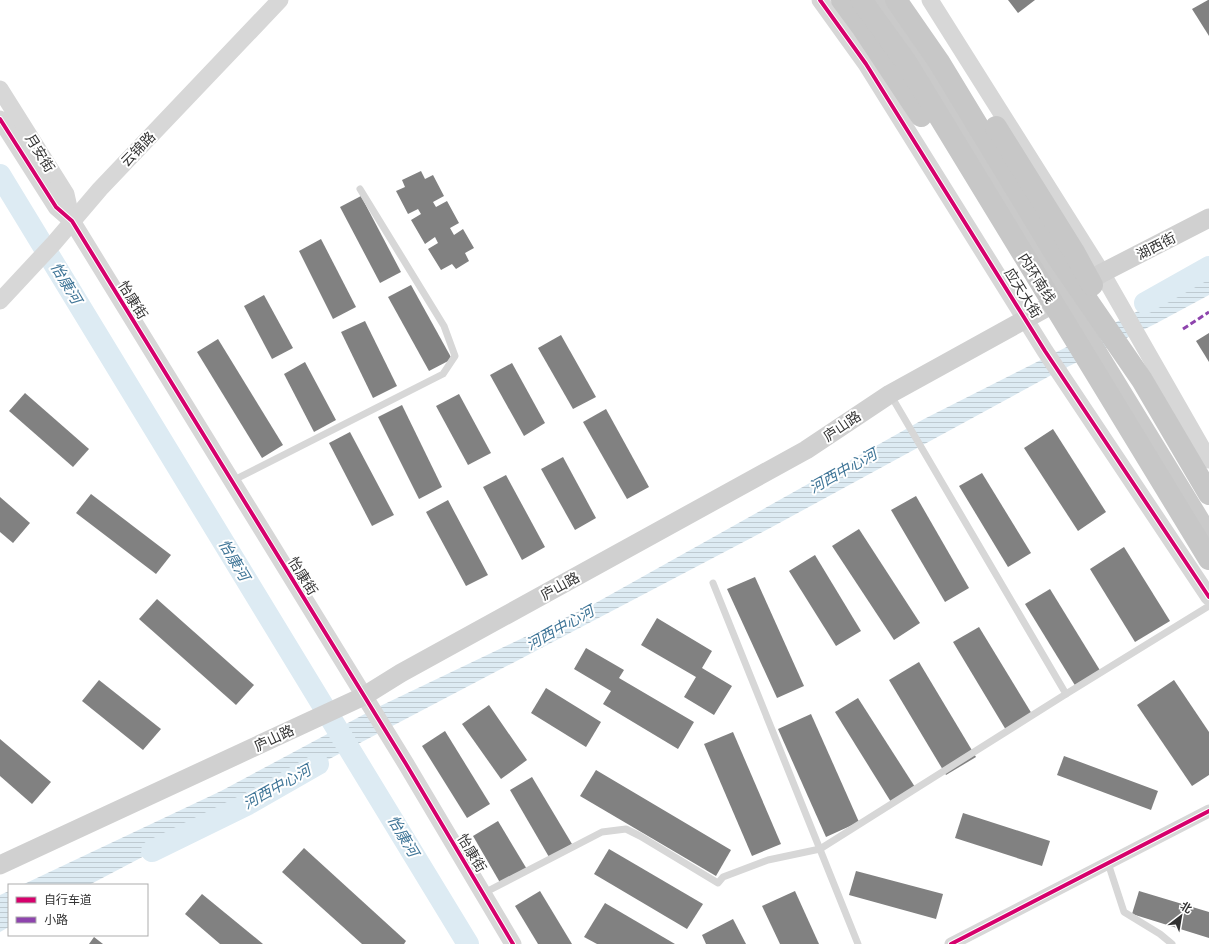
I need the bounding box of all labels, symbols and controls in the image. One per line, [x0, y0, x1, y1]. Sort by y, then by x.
street label: 云锦路 [117, 128, 158, 170]
street label: 月安街 [22, 130, 59, 175]
street label: 湖西街 [1133, 228, 1178, 263]
street label: 内环南线 [1015, 249, 1059, 306]
water label: 怡康河 [48, 259, 88, 309]
street label: 应天大街 [1001, 264, 1045, 321]
street label: 怡康街 [115, 277, 152, 322]
street label: 庐山路 [820, 407, 864, 444]
water label: 河西中心河 [805, 443, 882, 496]
water label: 怡康河 [216, 536, 256, 586]
street label: 怡康街 [285, 553, 322, 598]
street label: 庐山路 [537, 568, 582, 603]
water label: 河西中心河 [522, 600, 599, 653]
street label: 庐山路 [251, 721, 296, 754]
water label: 河西中心河 [239, 759, 316, 812]
water label: 怡康河 [385, 812, 425, 862]
street label: 怡康街 [454, 830, 491, 875]
legend [8, 884, 148, 936]
text: 自行车道 [44, 892, 92, 907]
north arrow [1161, 896, 1201, 936]
text: 北 [1178, 899, 1194, 915]
text: 小路 [44, 912, 68, 927]

